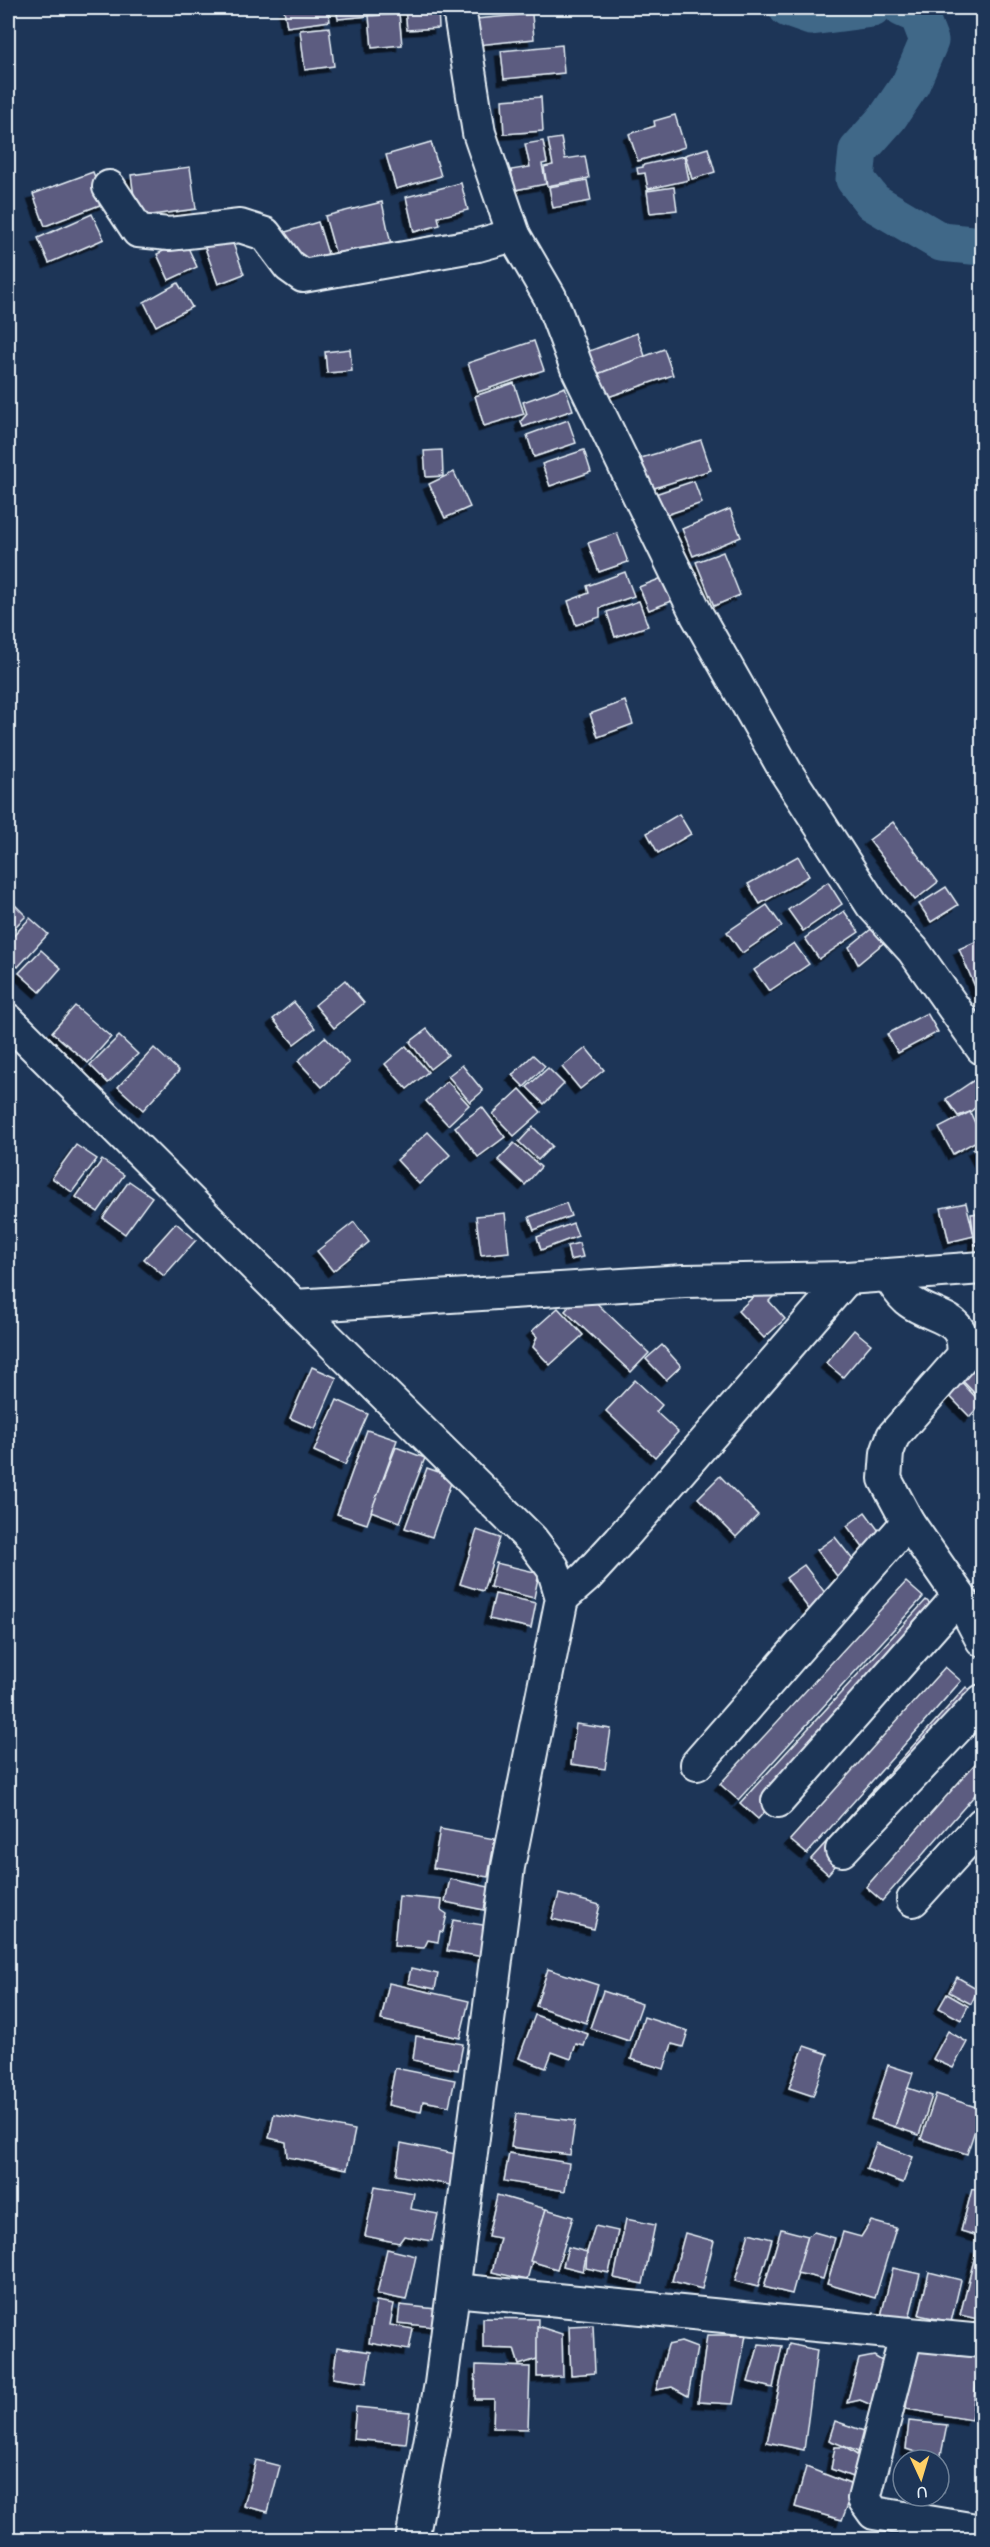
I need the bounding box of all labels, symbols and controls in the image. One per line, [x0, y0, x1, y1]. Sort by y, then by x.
north arrow [891, 2448, 951, 2508]
text: U [916, 2483, 928, 2501]

